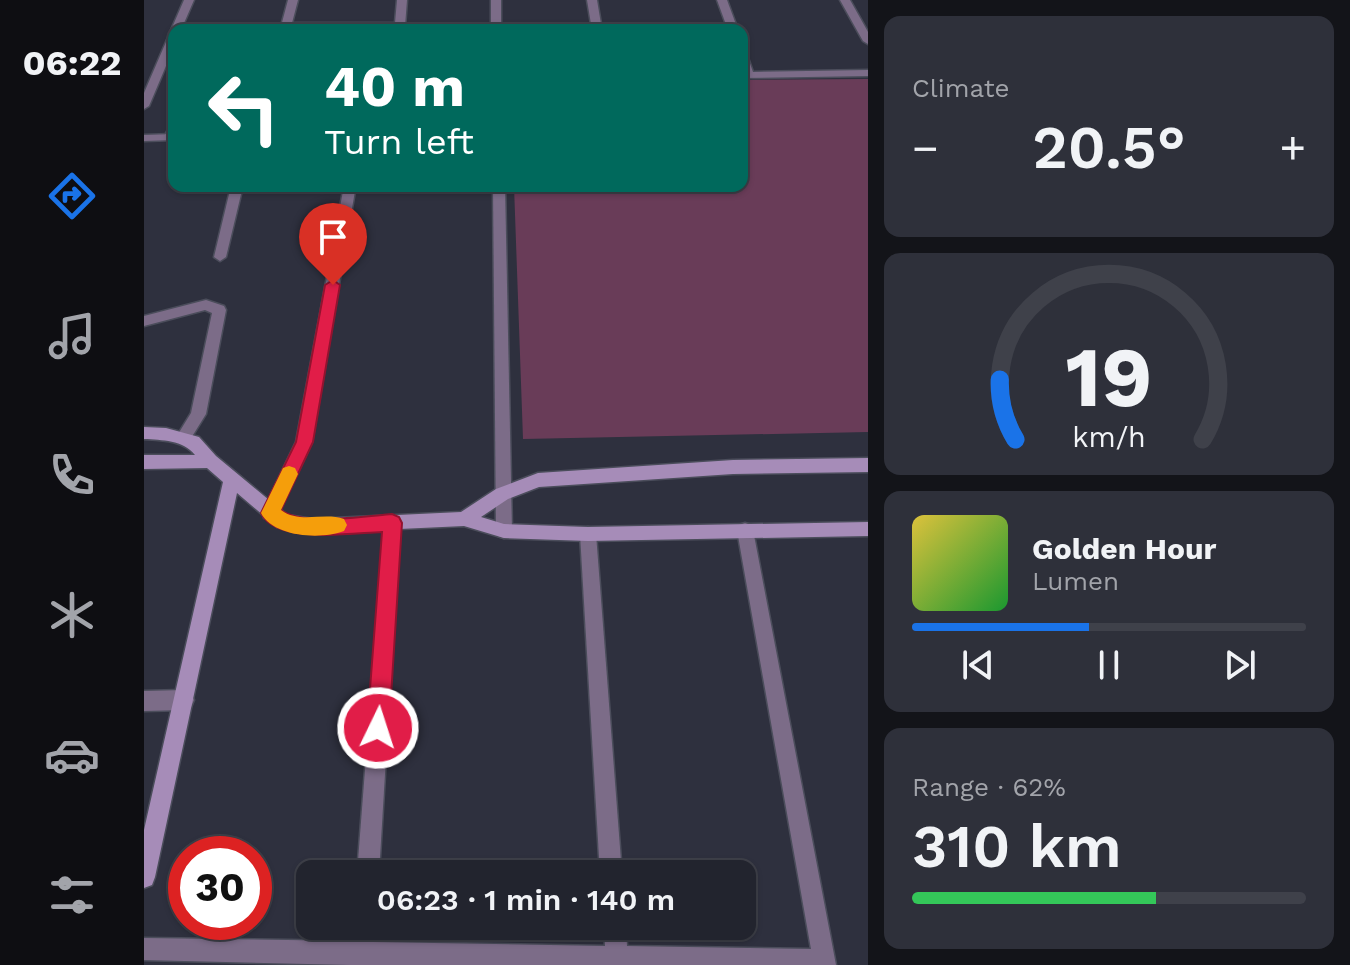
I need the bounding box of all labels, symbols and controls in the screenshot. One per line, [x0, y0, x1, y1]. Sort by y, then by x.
text: 06:22 [22, 42, 122, 84]
text: 40 m [324, 54, 465, 120]
icon: left [192, 56, 296, 160]
text: Climate [912, 73, 1010, 103]
text: 20.5° [1032, 112, 1186, 183]
text: Turn left [324, 121, 474, 163]
text: − [912, 122, 939, 174]
text: + [1279, 122, 1306, 174]
icon: directions [44, 168, 100, 224]
pin [299, 203, 367, 285]
icon: arrive [311, 215, 355, 259]
icon: music [44, 308, 100, 364]
text: 19 [1065, 328, 1153, 425]
text: km/h [1072, 420, 1146, 454]
icon: phone [44, 447, 100, 503]
text: Golden Hour [1032, 531, 1216, 566]
text: Lumen [1032, 566, 1119, 596]
icon: climate [44, 587, 100, 643]
icon: previous [956, 643, 1000, 687]
icon: pause [1087, 643, 1131, 687]
icon: next [1218, 643, 1262, 687]
position arrow [336, 686, 420, 770]
icon: car [44, 727, 100, 783]
text: Range · 62% [912, 772, 1066, 802]
text: 310 km [912, 811, 1122, 882]
speed limit sign: 30 [168, 836, 272, 940]
icon: filters [44, 867, 100, 923]
text: 06:23 · 1 min · 140 m [377, 882, 675, 917]

